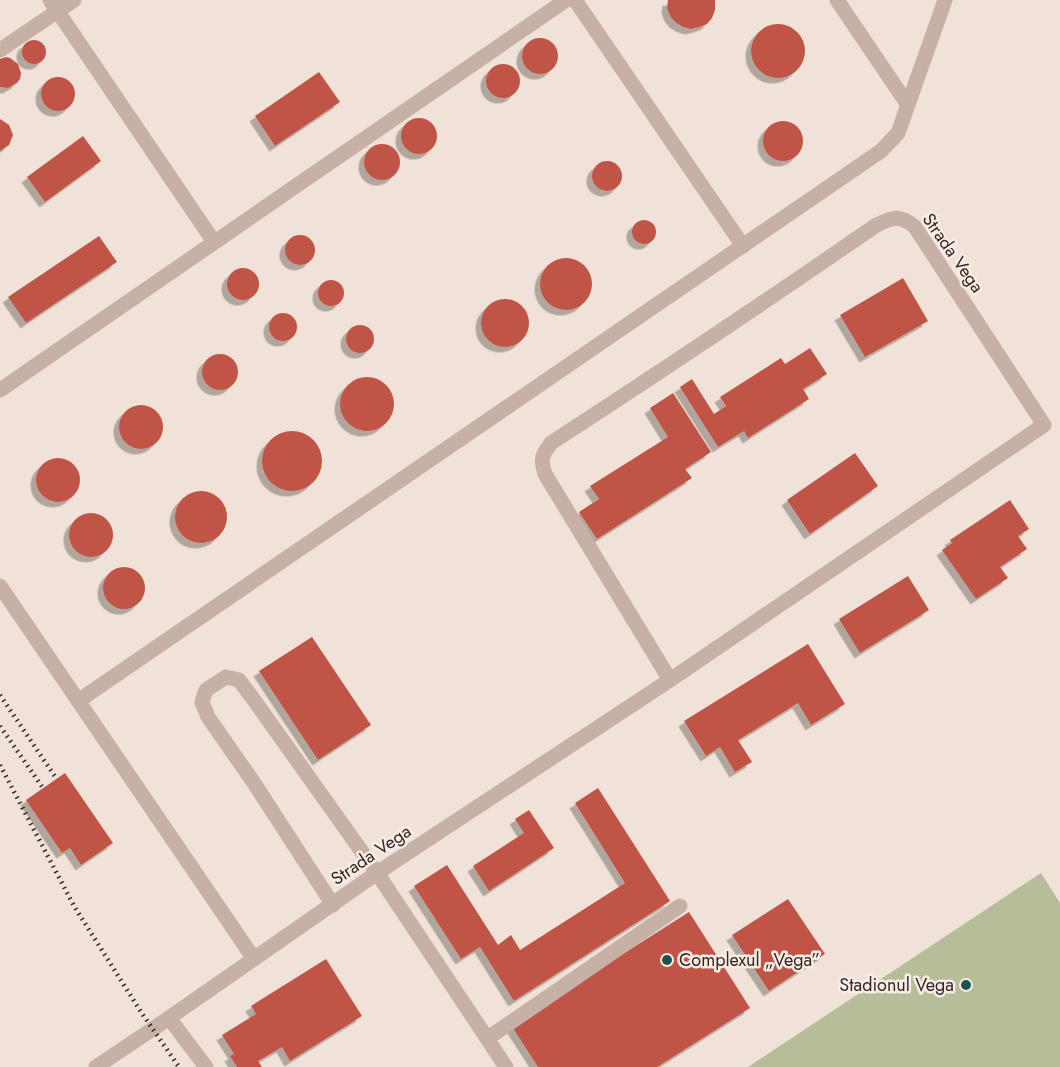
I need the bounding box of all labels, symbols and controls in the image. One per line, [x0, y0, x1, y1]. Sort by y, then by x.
street label: Strada Vega [916, 208, 990, 298]
street label: Strada Vega [326, 819, 416, 891]
place label: Complexul „Vega” [679, 947, 820, 973]
marker: Complexul „Vega” [660, 953, 674, 967]
place label: Stadionul Vega [839, 972, 954, 998]
marker: Stadionul Vega [959, 978, 973, 992]

